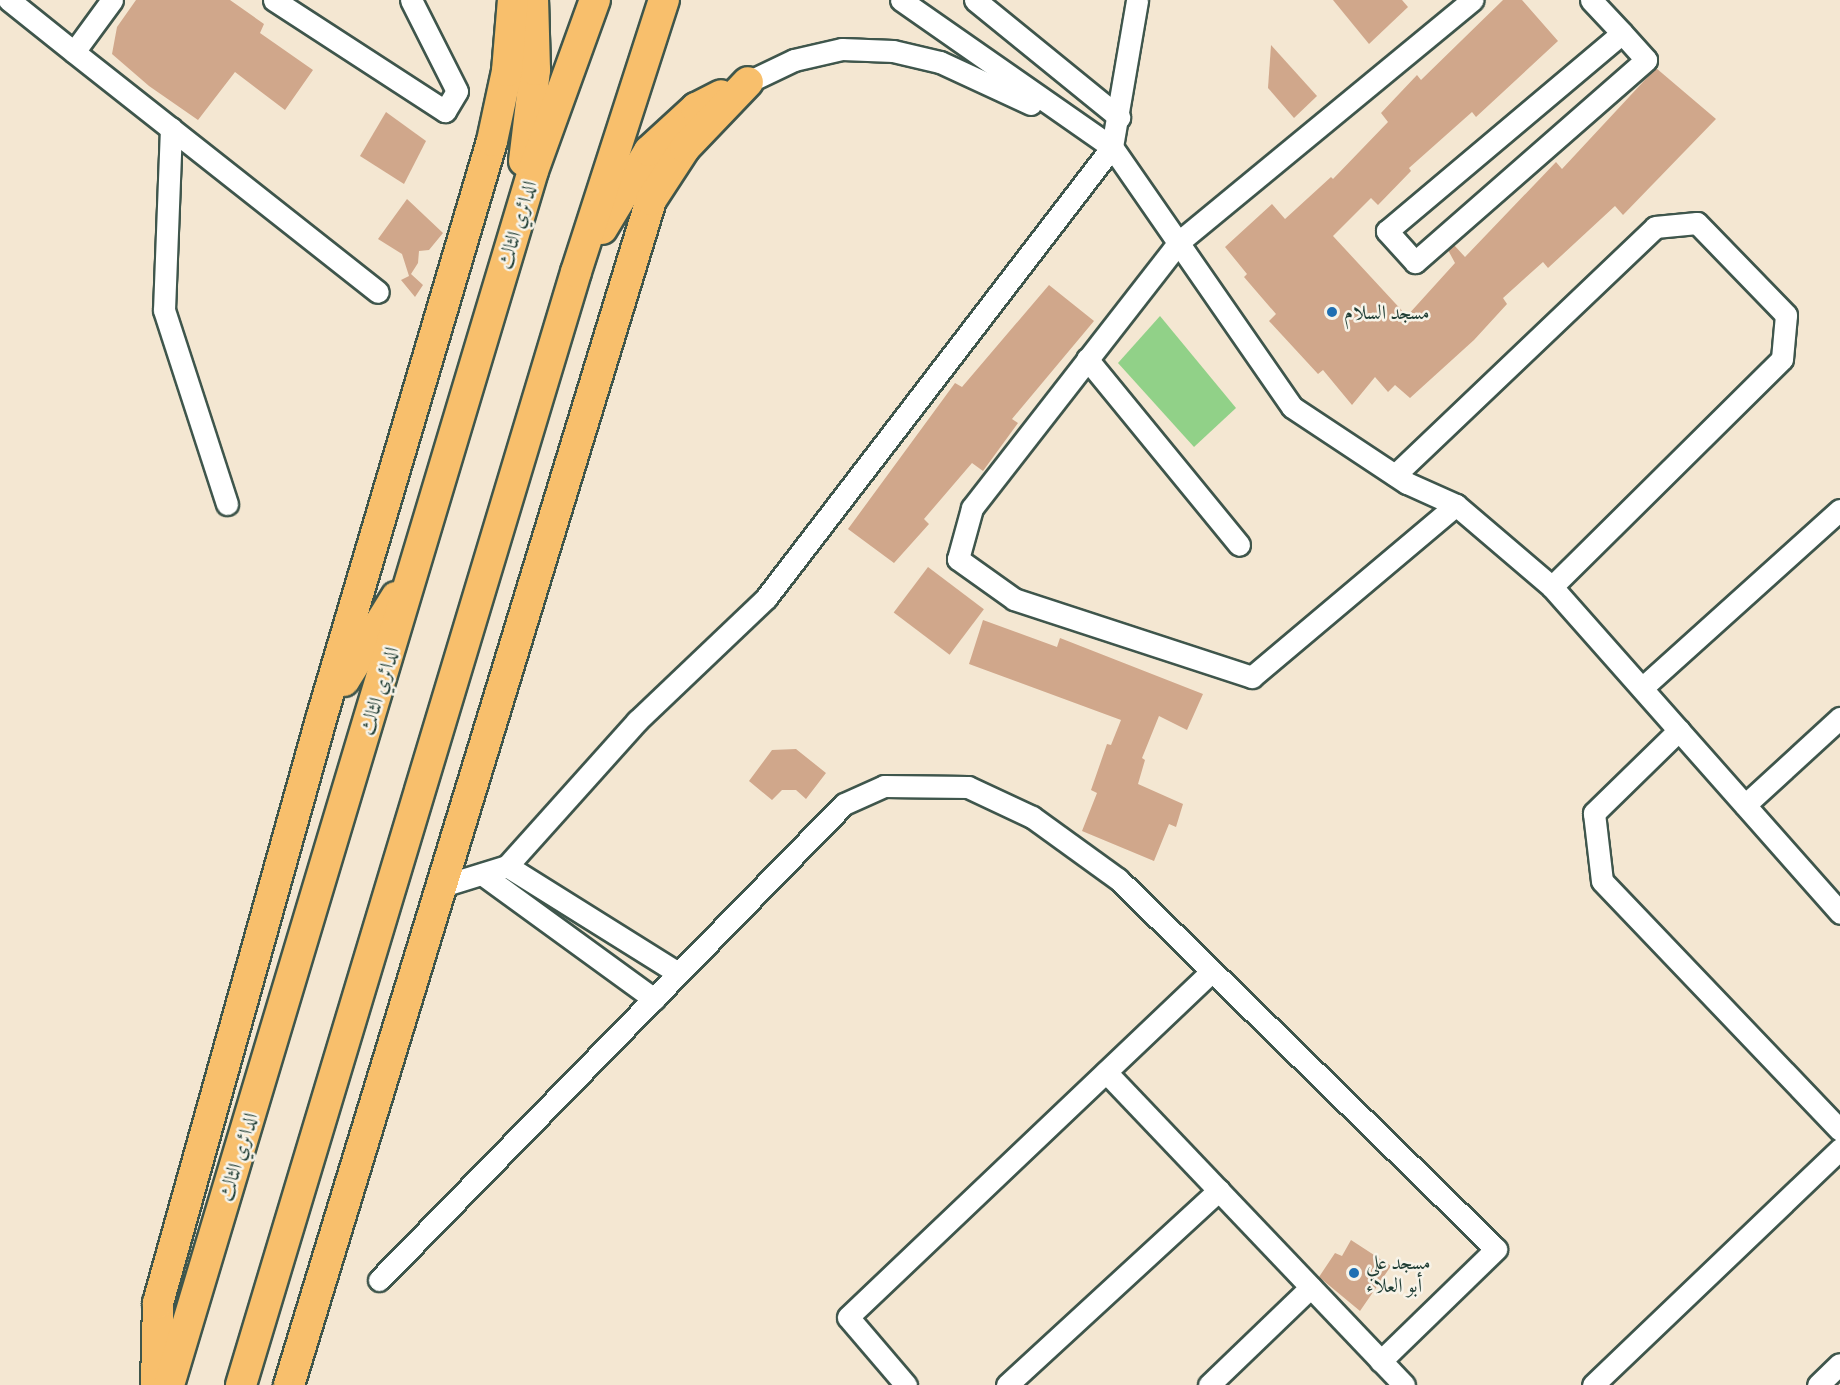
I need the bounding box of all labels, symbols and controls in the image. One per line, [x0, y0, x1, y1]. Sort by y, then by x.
street label: الدائري الثالث [492, 178, 542, 272]
place label: مسجد السلام [1344, 300, 1430, 324]
marker: مسجد السلام [1325, 305, 1339, 319]
street label: الدائري الثالث [354, 644, 404, 738]
street label: الدائري الثالث [213, 1110, 263, 1204]
place label: مسجد علي أبو العلاء [1366, 1250, 1431, 1297]
marker: مسجد علي أبو العلاء [1347, 1266, 1361, 1280]

